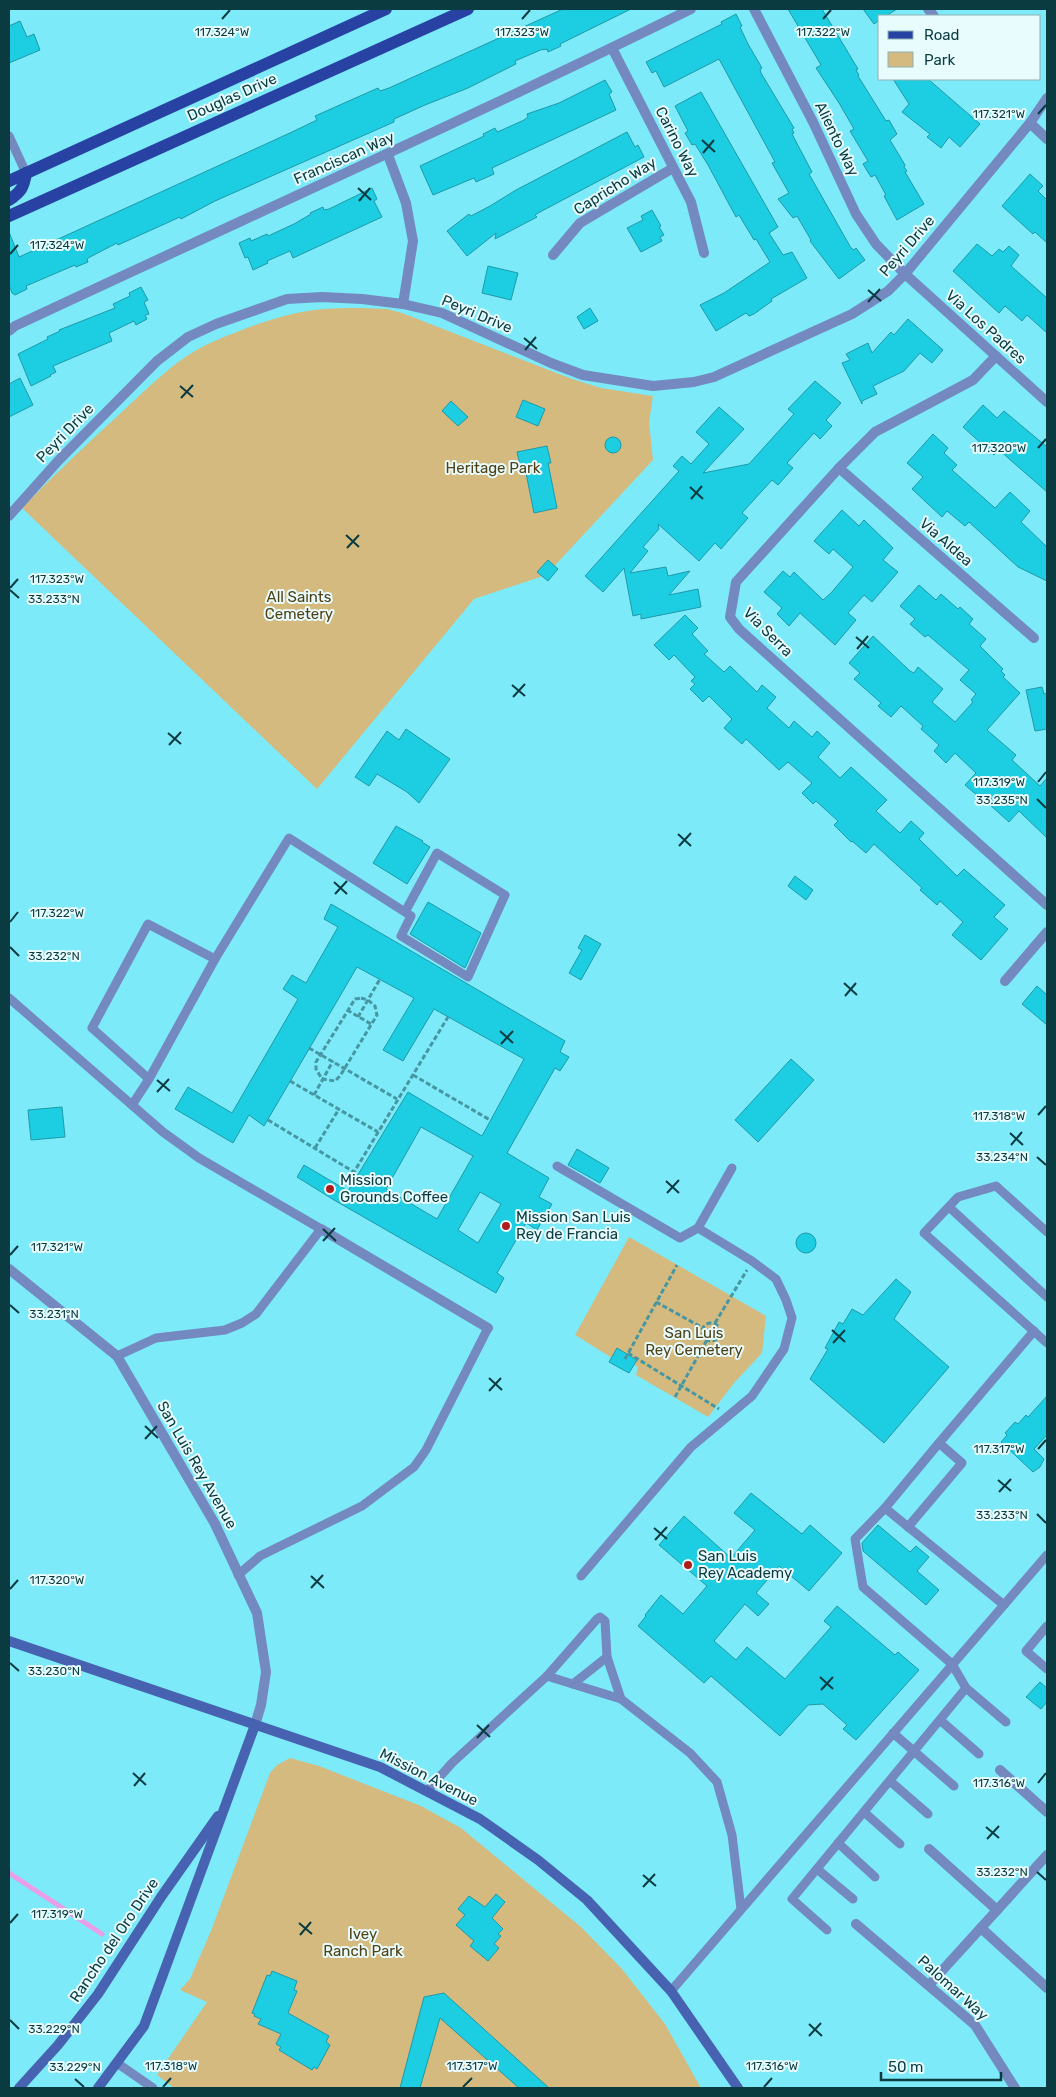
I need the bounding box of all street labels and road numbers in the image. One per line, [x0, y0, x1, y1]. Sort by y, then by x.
street label: Douglas Drive [184, 69, 280, 125]
street label: Aliento Way [811, 99, 863, 179]
street label: Carino Way [652, 104, 702, 180]
street label: Franciscan Way [291, 128, 397, 188]
street label: Capricho Way [570, 153, 660, 219]
street label: Peyri Drive [876, 212, 938, 280]
street label: Via Los Padres [942, 286, 1030, 368]
street label: Peyri Drive [439, 291, 515, 337]
street label: Peyri Drive [32, 400, 98, 466]
street label: Via Aldea [916, 514, 976, 570]
street label: Via Serra [739, 603, 797, 661]
street label: San Luis Rey Avenue [153, 1398, 241, 1532]
street label: Mission Avenue [377, 1744, 481, 1810]
street label: Rancho del Oro Drive [66, 1875, 162, 2005]
street label: Palomar Way [914, 1952, 992, 2024]

